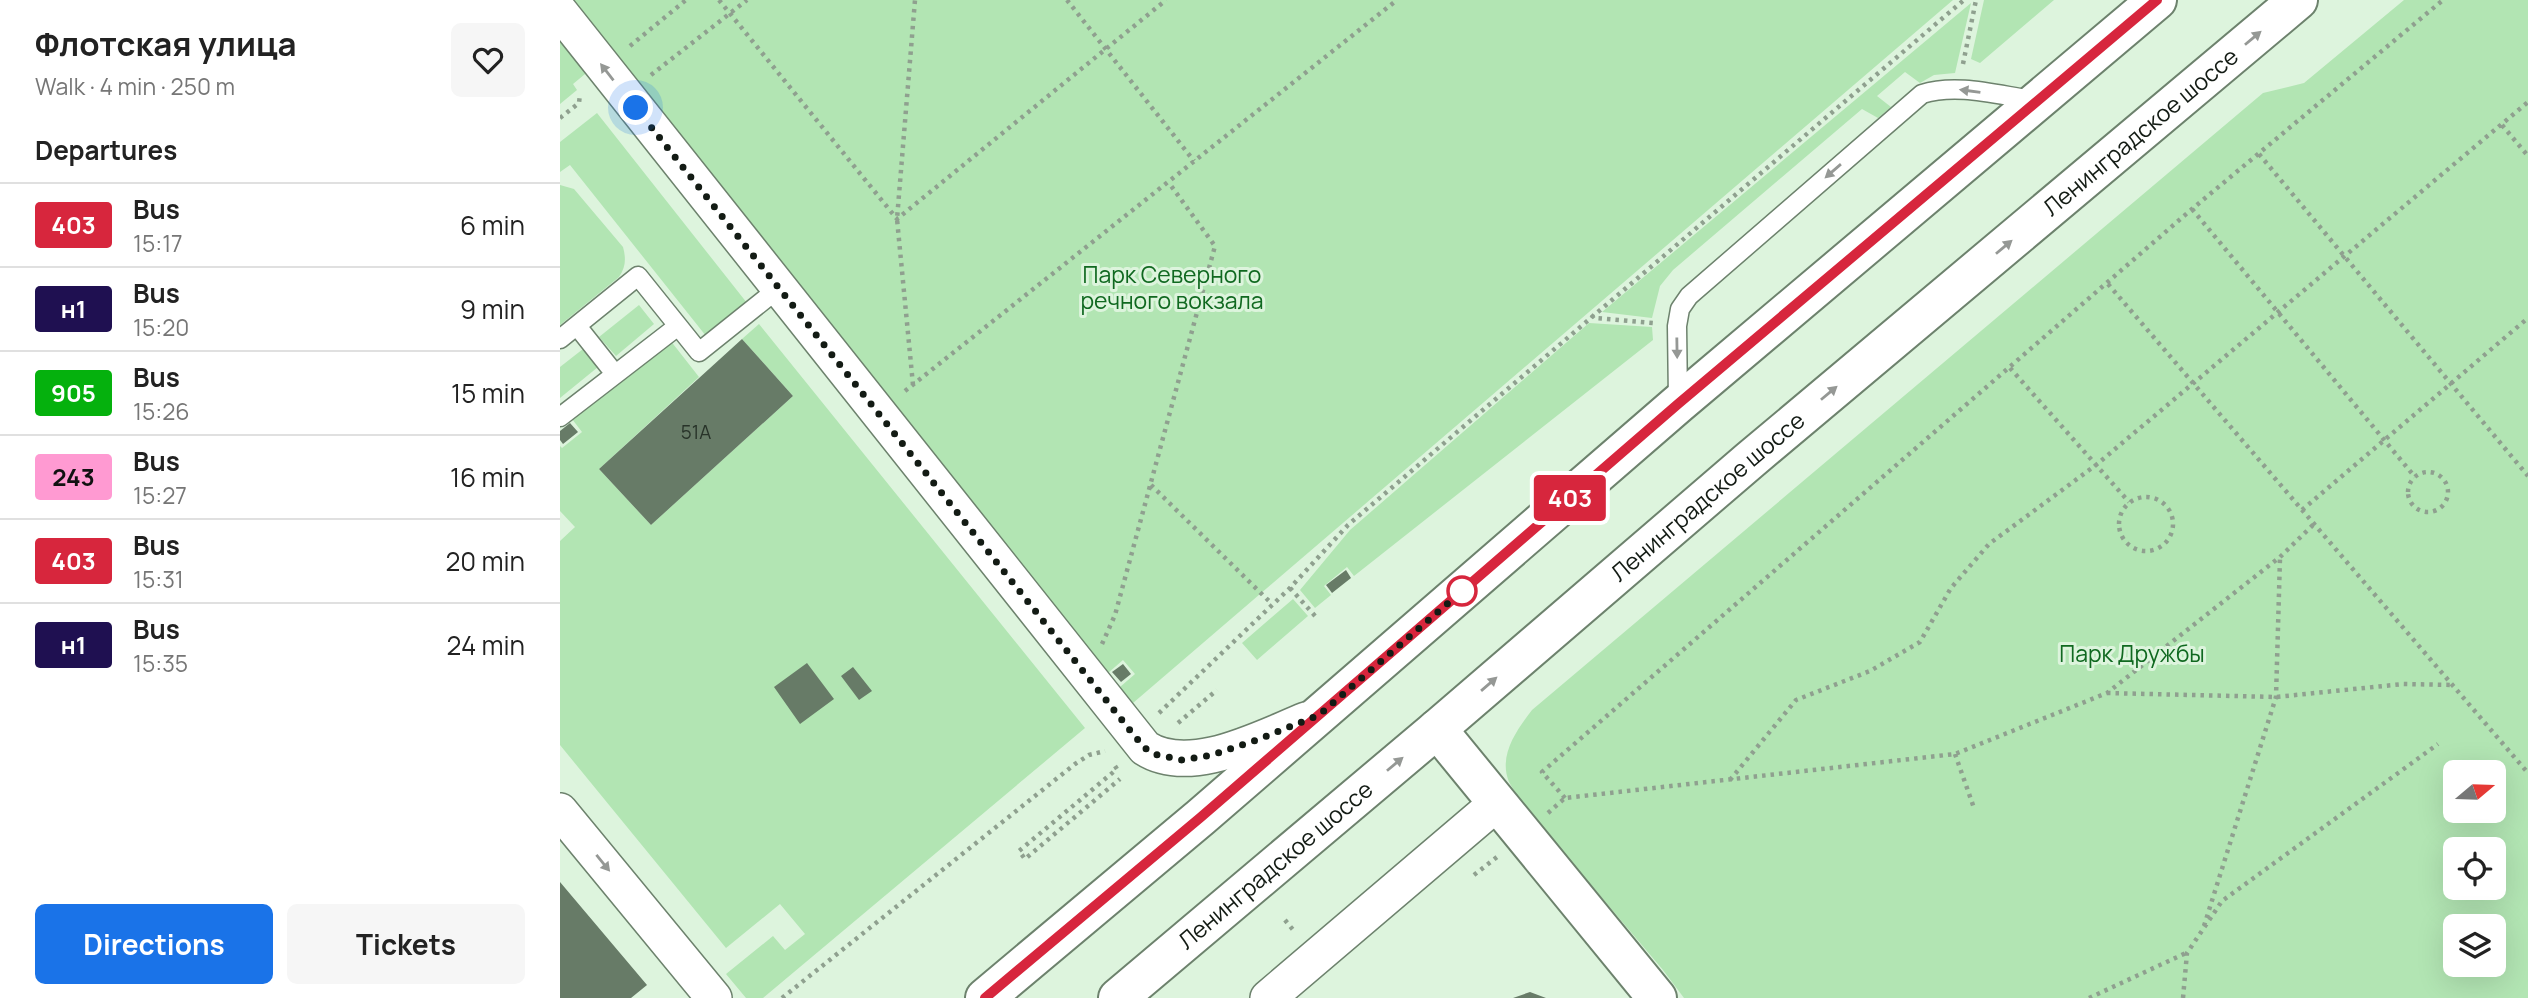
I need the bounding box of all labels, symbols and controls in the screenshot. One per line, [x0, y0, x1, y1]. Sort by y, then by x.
text: Флотская улица [35, 21, 297, 66]
button: heart [451, 23, 525, 97]
one-way arrow [2244, 30, 2262, 46]
street label: Ленинградское шоссе [2036, 40, 2244, 223]
one-way arrow [601, 63, 615, 81]
text: Walk · 4 min · 250 m [35, 70, 235, 102]
one-way arrow [1959, 86, 1981, 97]
your location [618, 90, 653, 125]
text: Departures [35, 132, 177, 168]
one-way arrow [1825, 163, 1842, 178]
text: Bus [133, 191, 180, 227]
text: 6 min [460, 207, 525, 243]
text: 403 [51, 208, 96, 241]
text: 15:17 [133, 227, 183, 259]
one-way arrow [1995, 240, 2012, 255]
park label: Парк Северного речного вокзала [1080, 258, 1264, 316]
text: Bus [133, 275, 180, 311]
text: 9 min [460, 291, 525, 327]
text: н1 [61, 292, 86, 325]
text: 15:20 [133, 311, 189, 343]
one-way arrow [1672, 338, 1683, 360]
text: Bus [133, 359, 180, 395]
text: 15 min [451, 375, 525, 411]
text: 905 [51, 376, 96, 409]
one-way arrow [1821, 386, 1838, 401]
text: 15:26 [133, 395, 190, 427]
street label: Ленинградское шоссе [1603, 404, 1811, 588]
house number: 51А [681, 419, 711, 445]
text: Bus [133, 443, 180, 479]
text: 16 min [450, 459, 525, 495]
text: 243 [52, 460, 95, 493]
line badge: 403 [1530, 475, 1610, 521]
text: 15:27 [133, 479, 187, 511]
text: 403 [1548, 481, 1592, 514]
text: Bus [133, 527, 180, 563]
text: 20 min [446, 543, 525, 579]
text: 403 [51, 544, 96, 577]
text: 15:31 [133, 563, 184, 595]
unlabelled marker [1447, 576, 1477, 606]
text: Bus [133, 611, 180, 647]
text: 24 min [447, 627, 525, 663]
text: н1 [61, 628, 86, 661]
park label: Парк Дружбы [2059, 637, 2205, 669]
text: 15:35 [133, 647, 188, 679]
one-way arrow [1480, 676, 1498, 692]
one-way arrow [1386, 757, 1404, 772]
north arrow [2443, 760, 2506, 822]
map controls [2443, 760, 2506, 977]
street label: Ленинградское шоссе [1171, 773, 1379, 956]
button: locate [2443, 837, 2506, 900]
one-way arrow [596, 854, 611, 872]
button: Directions [35, 904, 273, 984]
button: Tickets [287, 904, 525, 984]
button: layers [2443, 914, 2506, 977]

